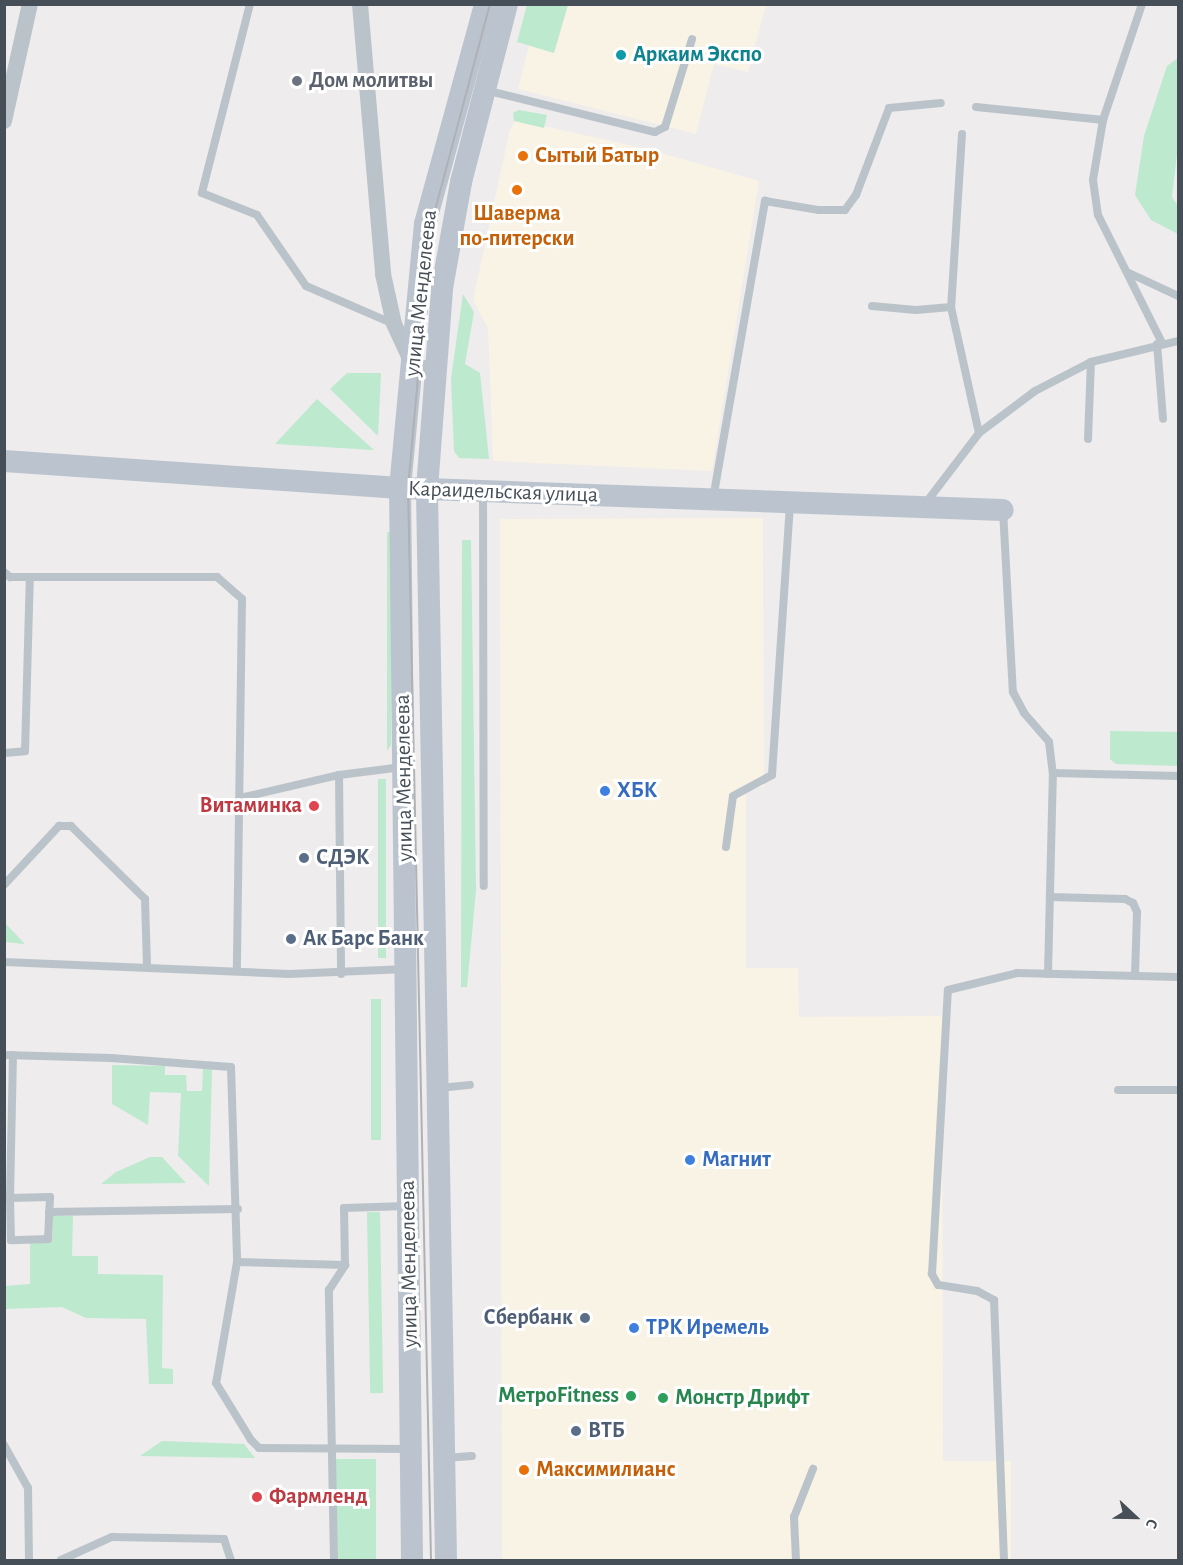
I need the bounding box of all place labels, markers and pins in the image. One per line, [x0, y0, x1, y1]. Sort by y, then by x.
place label: Аркаим Экспо [633, 42, 762, 68]
marker: Аркаим Экспо [614, 48, 628, 62]
place label: Дом молитвы [309, 68, 433, 94]
marker: Дом молитвы [290, 74, 304, 88]
place label: Сытый Батыр [535, 143, 659, 169]
marker: Сытый Батыр [516, 149, 530, 163]
marker: Шаверма по-питерски [510, 183, 524, 197]
place label: Шаверма по-питерски [459, 200, 575, 252]
place label: ХБК [617, 778, 657, 804]
marker: ХБК [598, 784, 612, 798]
place label: Витаминка [200, 793, 302, 819]
marker: Витаминка [307, 799, 321, 813]
place label: СДЭК [316, 845, 369, 871]
marker: СДЭК [297, 851, 311, 865]
place label: Ак Барс Банк [303, 926, 424, 952]
marker: Ак Барс Банк [284, 932, 298, 946]
place label: Магнит [702, 1147, 771, 1173]
marker: Магнит [683, 1153, 697, 1167]
place label: Сбербанк [484, 1305, 573, 1331]
marker: Сбербанк [578, 1311, 592, 1325]
place label: ТРК Иремель [646, 1315, 769, 1341]
marker: ТРК Иремель [627, 1321, 641, 1335]
place label: МетроFitness [498, 1383, 619, 1409]
place label: Монстр Дрифт [675, 1385, 809, 1411]
marker: МетроFitness [624, 1389, 638, 1403]
marker: Монстр Дрифт [656, 1391, 670, 1405]
place label: ВТБ [588, 1418, 625, 1444]
marker: ВТБ [569, 1424, 583, 1438]
place label: Максимилианс [536, 1457, 676, 1483]
marker: Максимилианс [517, 1463, 531, 1477]
place label: Фармленд [269, 1484, 368, 1510]
marker: Фармленд [250, 1490, 264, 1504]

